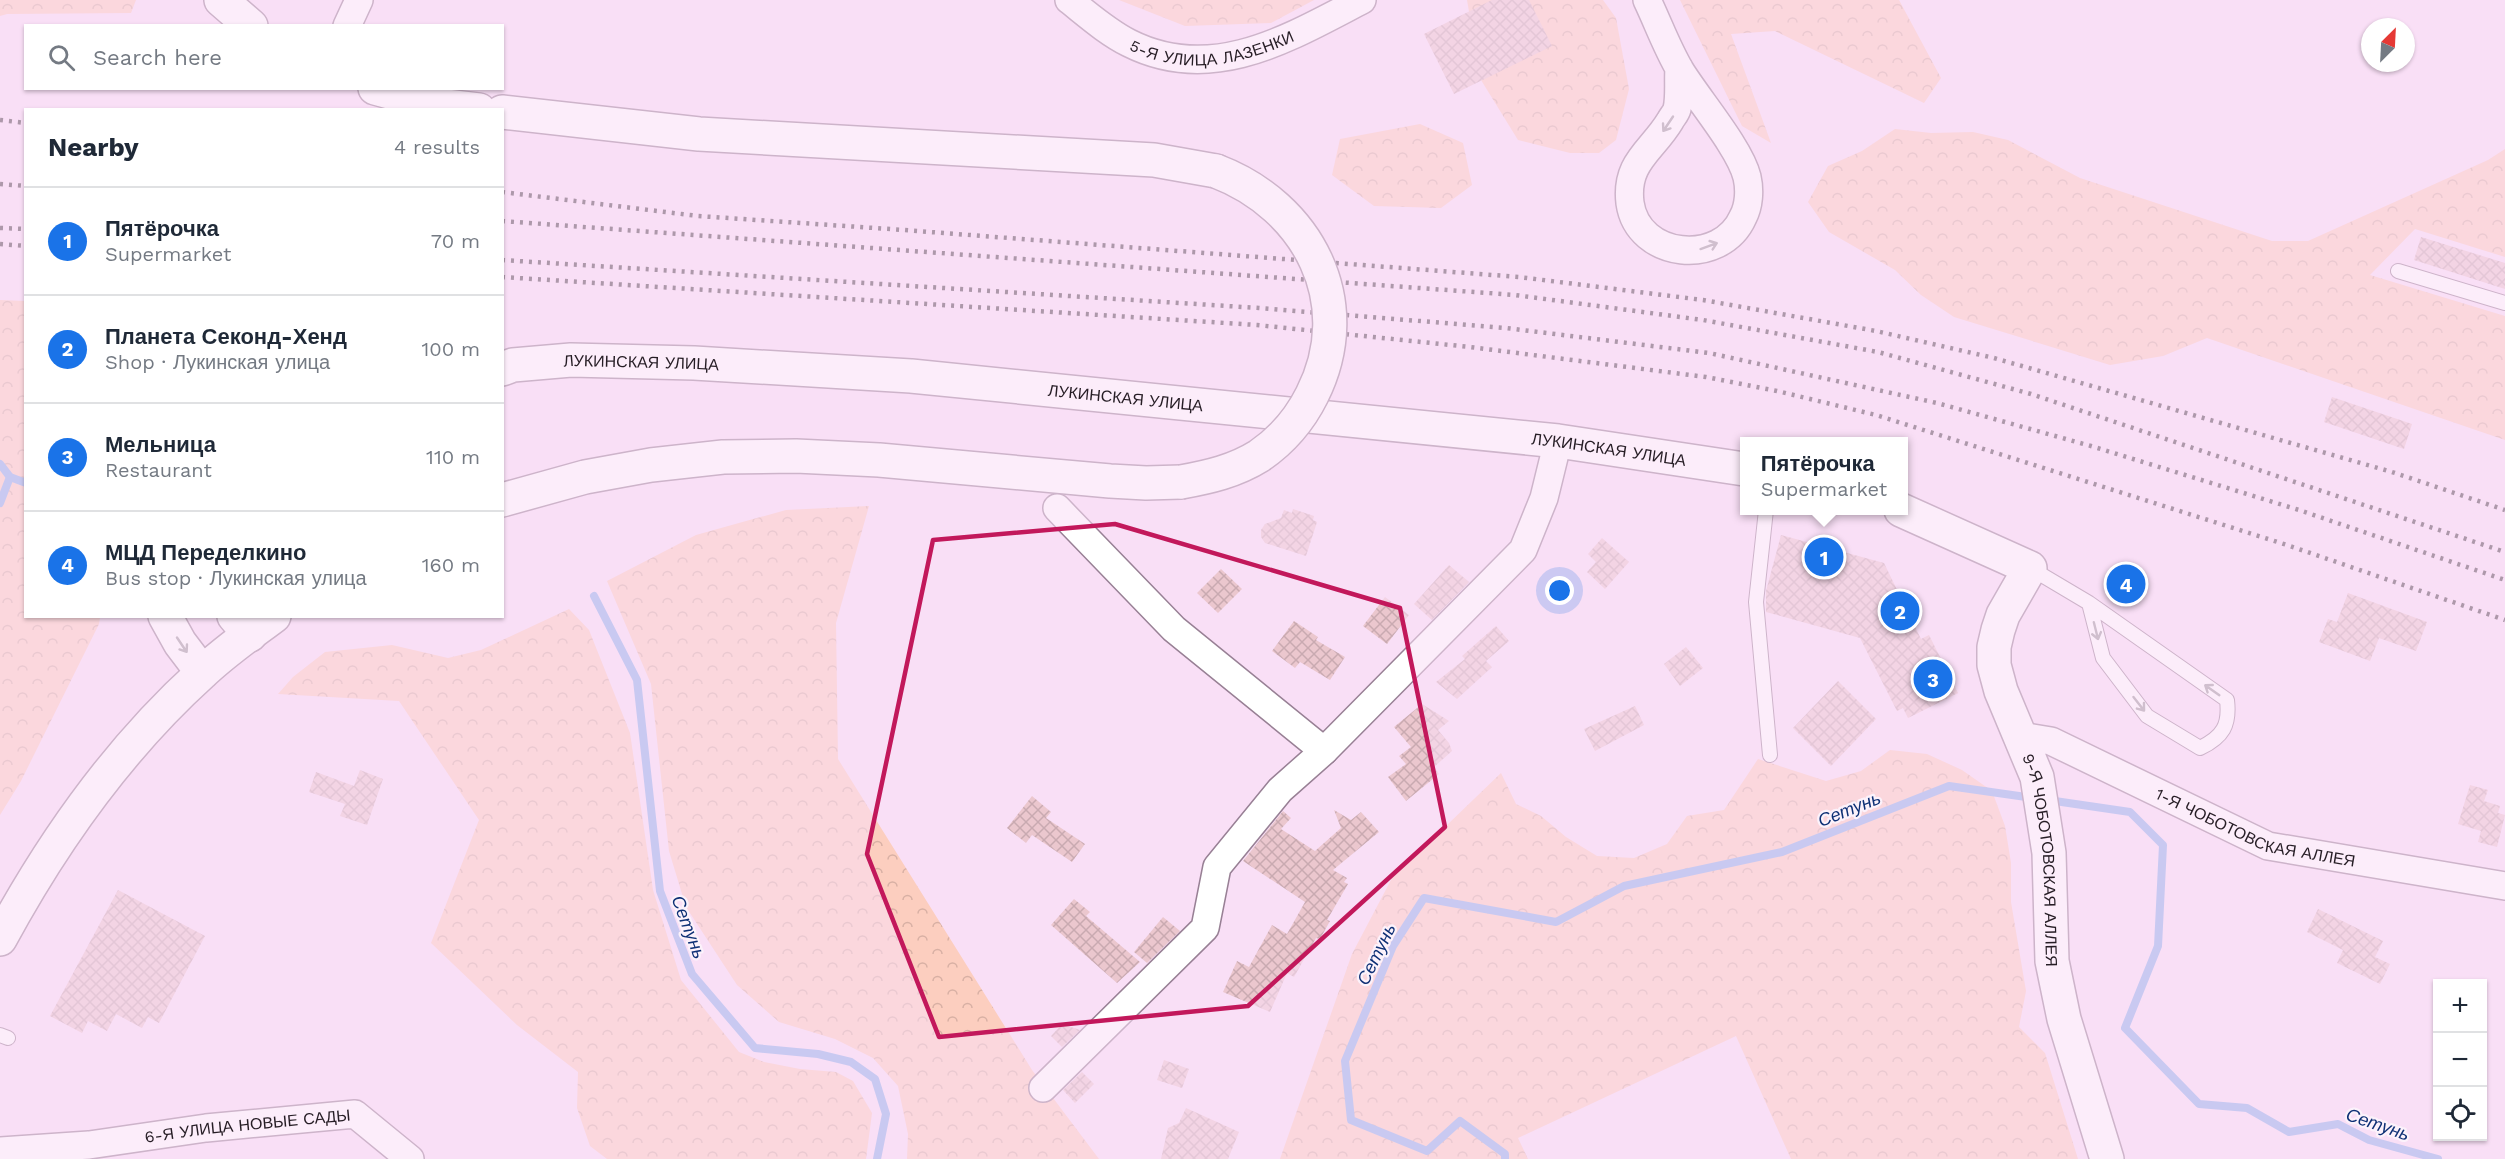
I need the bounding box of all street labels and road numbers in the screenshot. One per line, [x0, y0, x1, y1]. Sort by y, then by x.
street label: 5-Я УЛИЦА ЛАЗЕНКИ [1127, 26, 1296, 69]
street label: ЛУКИНСКАЯ УЛИЦА [562, 350, 720, 374]
street label: ЛУКИНСКАЯ УЛИЦА [1047, 380, 1204, 415]
street label: ЛУКИНСКАЯ УЛИЦА [1531, 429, 1688, 470]
street label: 9-Я ЧОБОТОВСКАЯ АЛЛЕЯ [2019, 750, 2062, 967]
street label: 1-Я ЧОБОТОВСКАЯ АЛЛЕЯ [2153, 784, 2357, 870]
street label: 6-Я УЛИЦА НОВЫЕ САДЫ [143, 1105, 351, 1146]

